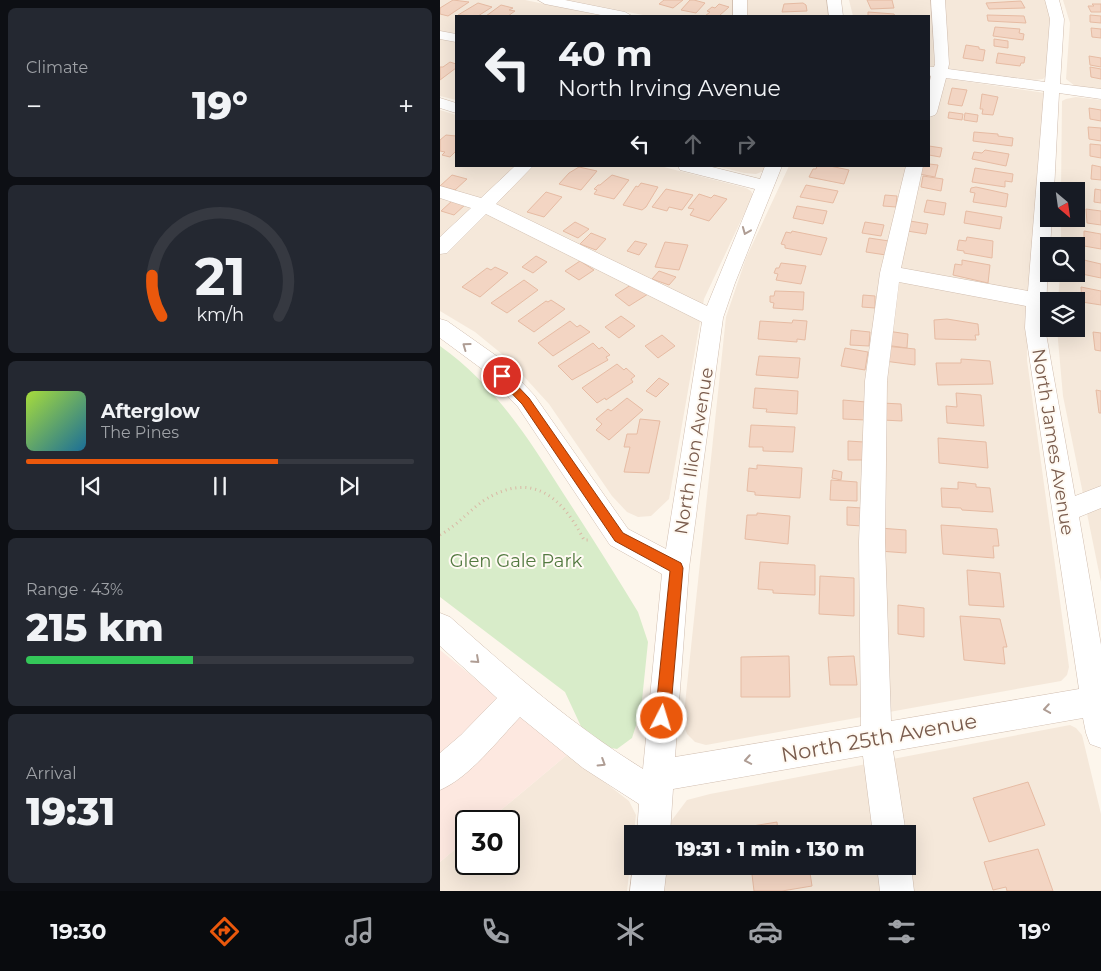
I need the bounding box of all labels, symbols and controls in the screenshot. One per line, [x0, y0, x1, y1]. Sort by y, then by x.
text: 40 m [558, 32, 653, 75]
icon: left [475, 35, 540, 100]
text: Climate [26, 58, 88, 77]
text: North Irving Avenue [558, 75, 781, 102]
text: 19° [192, 82, 248, 129]
text: − [26, 89, 42, 123]
text: + [398, 89, 414, 123]
icon: left [626, 130, 654, 158]
icon: ahead [679, 130, 707, 158]
icon: right [732, 130, 760, 158]
north arrow [1040, 182, 1085, 228]
map controls [1040, 182, 1085, 337]
one-way arrow [742, 226, 752, 235]
button: search [1040, 237, 1085, 282]
text: 21 [194, 245, 246, 308]
button: layers [1040, 292, 1085, 337]
text: km/h [196, 304, 244, 325]
one-way arrow [462, 343, 472, 352]
street label: North James Avenue [1027, 347, 1079, 537]
pin [481, 355, 523, 397]
icon: arrive [488, 362, 516, 390]
street label: North Ilion Avenue [670, 366, 718, 536]
text: Afterglow [101, 400, 200, 423]
text: The Pines [101, 423, 179, 442]
icon: previous [77, 472, 105, 500]
icon: pause [206, 472, 234, 500]
icon: next [335, 472, 363, 500]
park label: Glen Gale Park [450, 550, 583, 572]
text: Range · 43% [26, 580, 123, 599]
text: 215 km [26, 604, 164, 651]
one-way arrow [471, 654, 480, 663]
position arrow [635, 691, 687, 743]
one-way arrow [1042, 704, 1051, 714]
street label: North 25th Avenue [779, 708, 979, 767]
one-way arrow [744, 755, 753, 765]
one-way arrow [597, 756, 606, 766]
text: Arrival [26, 764, 76, 783]
text: 19:31 [26, 788, 115, 835]
speed limit sign: 30 [455, 810, 520, 875]
text: 19:31 · 1 min · 130 m [676, 838, 864, 861]
icon: directions [207, 914, 242, 949]
icon: music [342, 914, 377, 949]
icon: phone [478, 914, 513, 949]
icon: climate [613, 914, 648, 949]
icon: car [748, 914, 783, 949]
icon: filters [884, 914, 919, 949]
text: 19:30 [50, 918, 107, 945]
text: 19° [1019, 918, 1051, 945]

